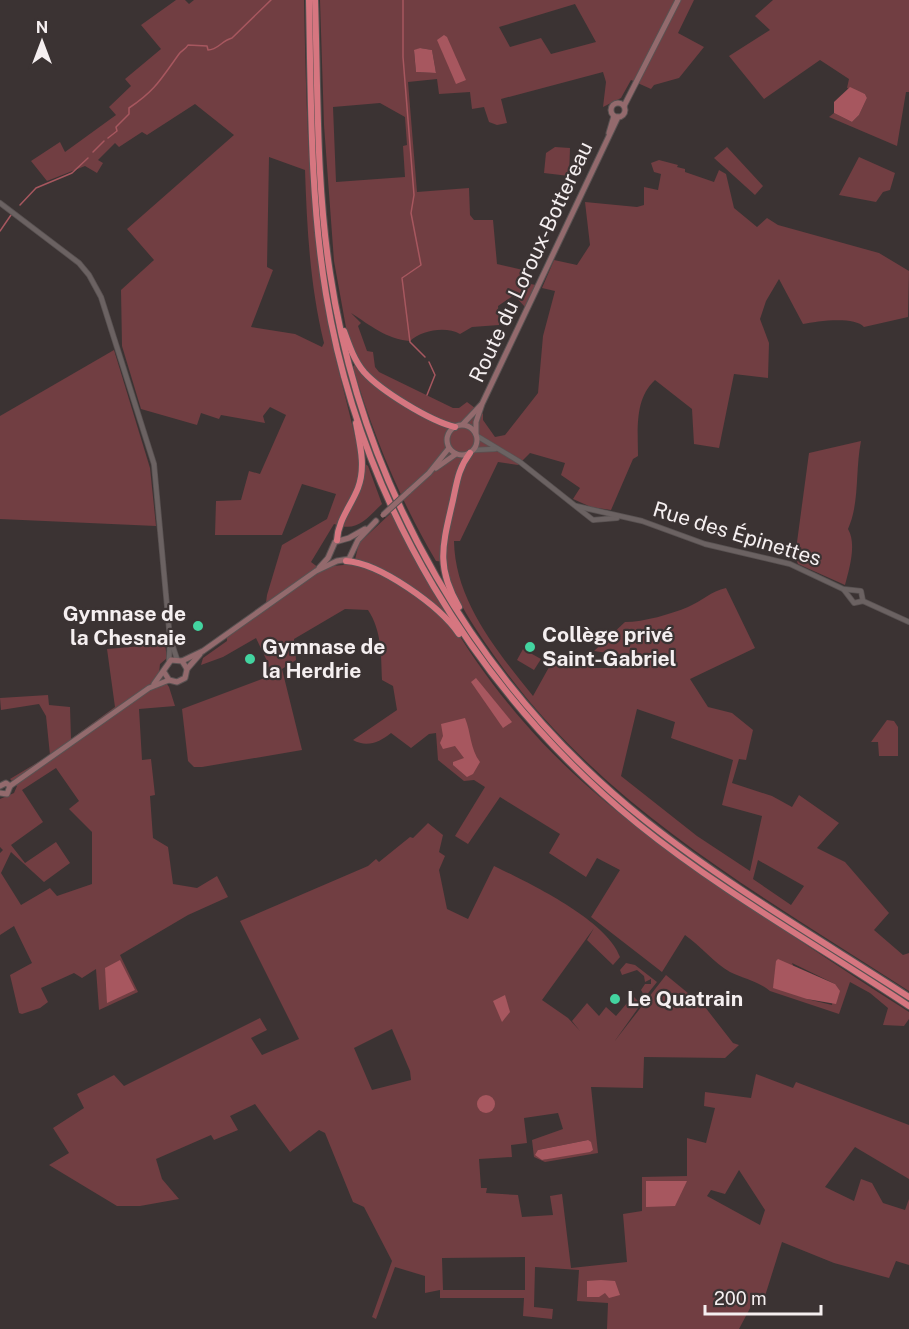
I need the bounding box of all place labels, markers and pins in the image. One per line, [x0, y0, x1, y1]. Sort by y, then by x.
place label: Gymnase de la Chesnaie [63, 601, 186, 650]
marker: Gymnase de la Chesnaie [191, 619, 205, 633]
place label: Collège privé Saint-Gabriel [542, 622, 677, 671]
place label: Gymnase de la Herdrie [262, 634, 385, 683]
marker: Collège privé Saint-Gabriel [523, 640, 537, 654]
marker: Gymnase de la Herdrie [243, 652, 257, 666]
place label: Le Quatrain [627, 986, 743, 1011]
marker: Le Quatrain [608, 992, 622, 1006]

